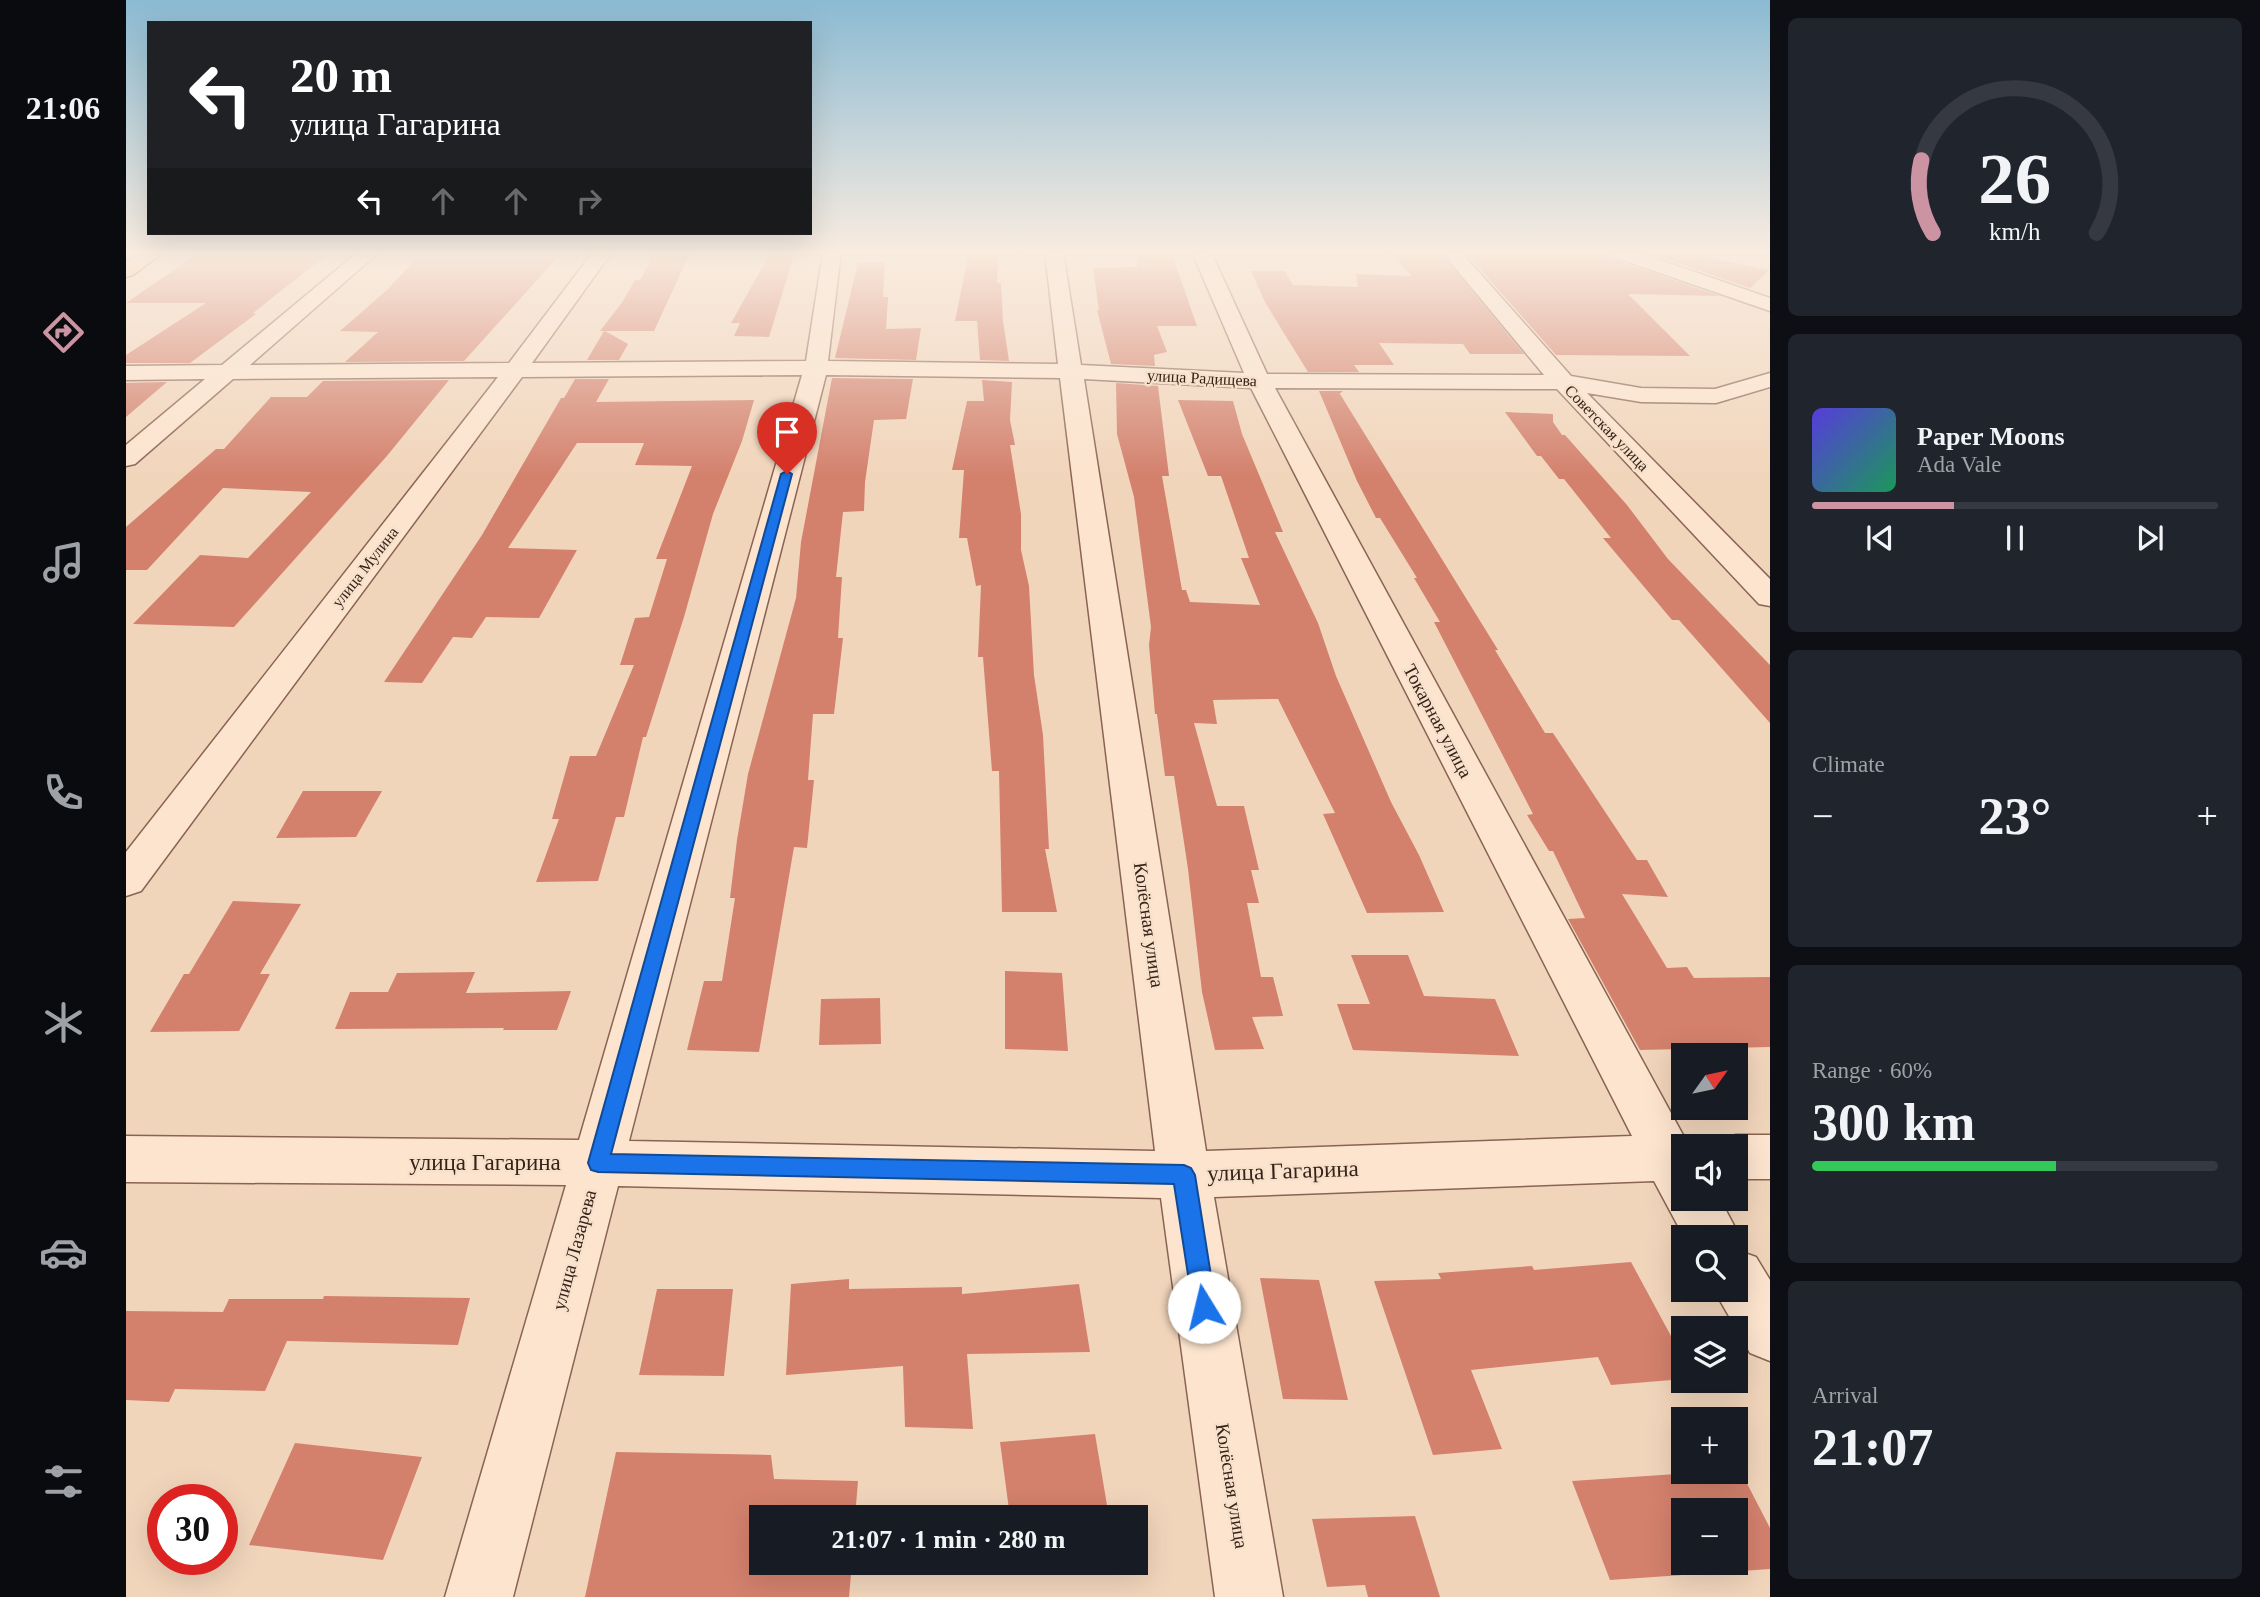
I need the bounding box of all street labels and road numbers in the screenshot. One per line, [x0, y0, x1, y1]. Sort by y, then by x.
street label: улица Радищева [1147, 367, 1257, 390]
street label: Советская улица [1561, 381, 1652, 475]
street label: улица Мулина [328, 524, 402, 611]
street label: Токарная улица [1399, 661, 1477, 782]
street label: Колёсная улица [1130, 861, 1168, 990]
street label: улица Гагарина [409, 1150, 561, 1175]
street label: улица Гагарина [1207, 1156, 1359, 1186]
street label: улица Лазарева [548, 1187, 600, 1313]
street label: Колёсная улица [1212, 1422, 1252, 1551]

